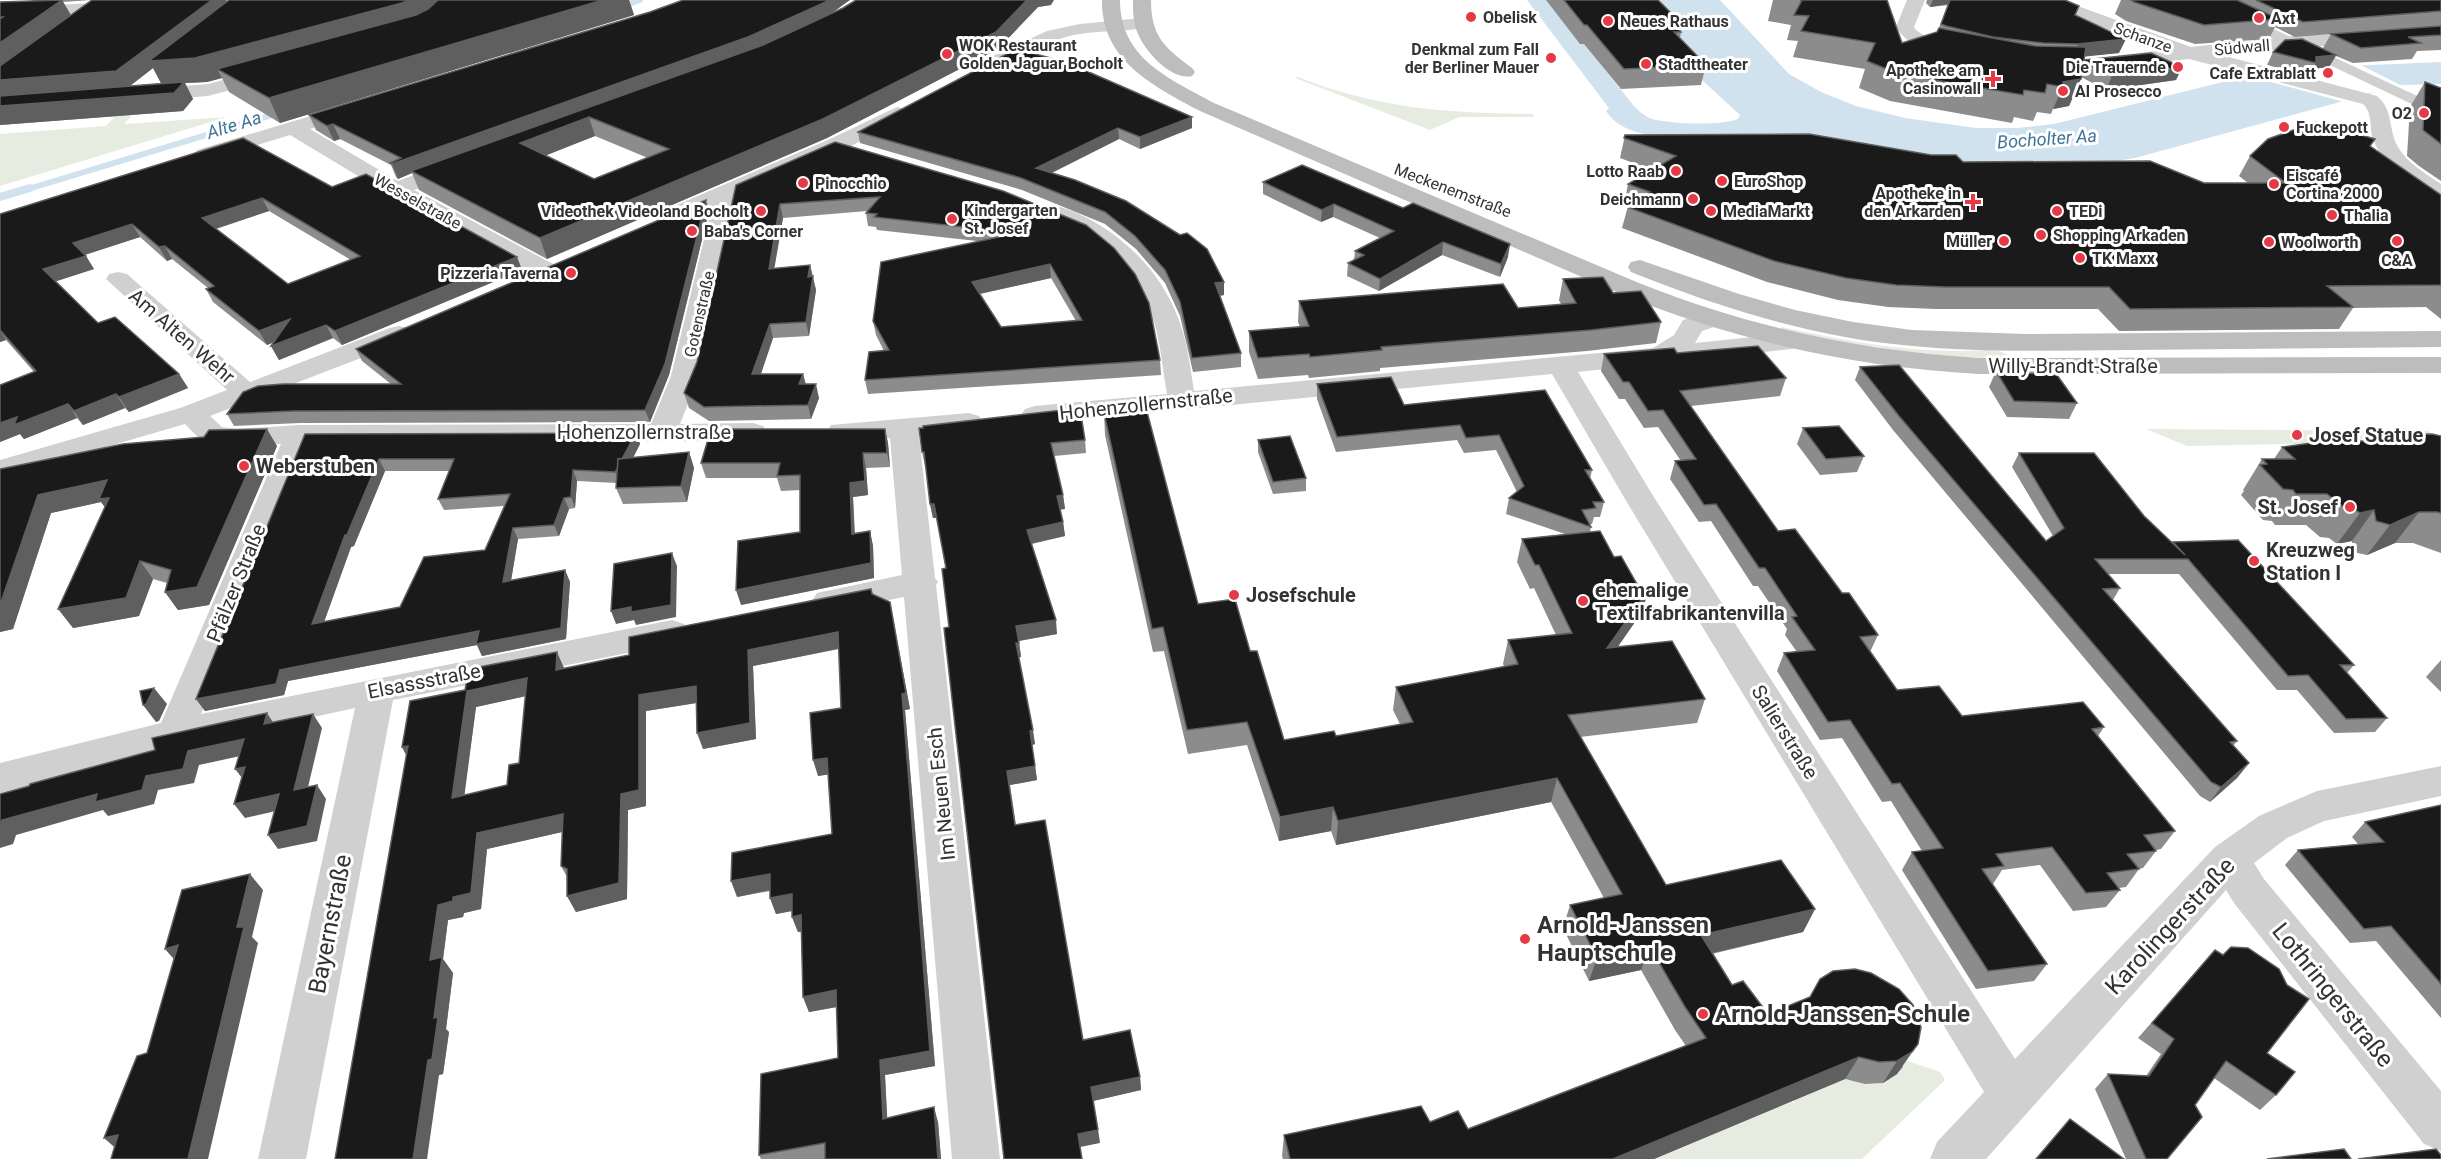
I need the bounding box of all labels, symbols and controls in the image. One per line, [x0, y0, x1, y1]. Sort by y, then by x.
place label: Obelisk [1483, 8, 1537, 27]
place label: Axt [2271, 9, 2296, 28]
marker: Obelisk [1464, 10, 1478, 24]
marker: Axt [2252, 11, 2266, 25]
place label: Neues Rathaus [1620, 12, 1729, 31]
marker: Neues Rathaus [1601, 14, 1615, 28]
street label: Schanze [2111, 18, 2175, 57]
place label: WOK Restaurant Golden Jaguar Bocholt [959, 36, 1124, 73]
street label: Südwall [2213, 36, 2271, 59]
place label: Denkmal zum Fall der Berliner Mauer [1405, 40, 1539, 77]
marker: WOK Restaurant Golden Jaguar Bocholt [940, 47, 954, 61]
marker: Denkmal zum Fall der Berliner Mauer [1544, 51, 1558, 65]
place label: Stadttheater [1658, 55, 1748, 74]
marker: Stadttheater [1639, 57, 1653, 71]
place label: Die Trauernde [2066, 58, 2166, 77]
marker: Die Trauernde [2171, 60, 2185, 74]
place label: Apotheke am Casinowall [1886, 61, 1981, 98]
place label: Cafe Extrablatt [2209, 64, 2317, 83]
marker: Cafe Extrablatt [2321, 66, 2335, 80]
marker: Apotheke am Casinowall [1986, 72, 2000, 86]
place label: Al Prosecco [2075, 82, 2162, 101]
marker: Al Prosecco [2056, 84, 2070, 98]
place label: O2 [2392, 104, 2412, 123]
water label: Alte Aa [203, 106, 264, 143]
marker: O2 [2417, 106, 2431, 120]
place label: Fuckepott [2296, 118, 2368, 137]
marker: Fuckepott [2277, 120, 2291, 134]
water label: Bocholter Aa [1996, 125, 2098, 152]
street label: Meckenemstraße [1392, 159, 1514, 222]
place label: Lotto Raab [1586, 162, 1664, 181]
marker: Lotto Raab [1669, 164, 1683, 178]
place label: Eiscafé Cortina 2000 [2286, 166, 2380, 203]
street label: Wesselstraße [371, 170, 465, 233]
place label: EuroShop [1734, 172, 1803, 191]
place label: Pinocchio [815, 174, 886, 193]
marker: EuroShop [1715, 174, 1729, 188]
marker: Pinocchio [796, 176, 810, 190]
marker: Eiscafé Cortina 2000 [2267, 177, 2281, 191]
place label: Apotheke in den Arkarden [1864, 184, 1961, 221]
place label: Deichmann [1600, 190, 1681, 209]
marker: Deichmann [1686, 192, 1700, 206]
marker: Apotheke in den Arkarden [1966, 195, 1980, 209]
place label: Kindergarten St. Josef [964, 201, 1058, 238]
place label: Videothek Videoland Bocholt [541, 202, 750, 221]
place label: MediaMarkt [1723, 202, 1810, 221]
place label: TEDi [2069, 202, 2103, 221]
marker: Videothek Videoland Bocholt [754, 204, 768, 218]
marker: MediaMarkt [1704, 204, 1718, 218]
marker: TEDi [2050, 204, 2064, 218]
place label: Thalia [2344, 206, 2389, 225]
marker: Thalia [2325, 208, 2339, 222]
marker: Kindergarten St. Josef [945, 212, 959, 226]
place label: Baba's Corner [704, 222, 803, 241]
marker: Baba's Corner [685, 224, 699, 238]
place label: Shopping Arkaden [2053, 226, 2186, 245]
marker: Shopping Arkaden [2034, 228, 2048, 242]
place label: Müller [1946, 232, 1992, 251]
place label: Woolworth [2281, 233, 2359, 252]
marker: Müller [1997, 234, 2011, 248]
marker: C&A [2390, 234, 2404, 248]
marker: Woolworth [2262, 235, 2276, 249]
place label: TK Maxx [2092, 249, 2156, 268]
marker: TK Maxx [2073, 251, 2087, 265]
place label: C&A [2381, 251, 2413, 270]
place label: Pizzeria Taverna [440, 264, 559, 283]
marker: Pizzeria Taverna [564, 266, 578, 280]
street label: Gotenstraße [680, 269, 719, 359]
street label: Am Alten Wehr [124, 283, 240, 389]
street label: Willy-Brandt-Straße [1988, 354, 2158, 378]
street label: Hohenzollernstraße [1058, 383, 1234, 425]
street label: Hohenzollernstraße [557, 420, 731, 444]
place label: Josef Statue [2309, 423, 2423, 447]
marker: Josef Statue [2290, 428, 2304, 442]
place label: Weberstuben [256, 454, 375, 478]
marker: Weberstuben [237, 459, 251, 473]
place label: St. Josef [2257, 495, 2339, 519]
marker: St. Josef [2343, 500, 2357, 514]
street label: Pfälzer Straße [201, 520, 271, 646]
place label: Kreuzweg Station I [2266, 538, 2355, 585]
marker: Kreuzweg Station I [2247, 554, 2261, 568]
place label: ehemalige Textilfabrikantenvilla [1595, 578, 1785, 625]
place label: Josefschule [1246, 583, 1356, 607]
marker: Josefschule [1227, 588, 1241, 602]
marker: ehemalige Textilfabrikantenvilla [1576, 594, 1590, 608]
street label: Elsassstraße [365, 658, 483, 704]
street label: Salierstraße [1747, 680, 1823, 784]
street label: Im Neuen Esch [922, 726, 960, 862]
street label: Bayernstraße [303, 852, 357, 996]
street label: Karolingerstraße [2099, 852, 2241, 1000]
place label: Arnold-Janssen Hauptschule [1537, 911, 1709, 967]
street label: Lothringerstraße [2266, 917, 2400, 1073]
marker: Arnold-Janssen Hauptschule [1518, 932, 1532, 946]
place label: Arnold-Janssen-Schule [1715, 1000, 1970, 1028]
marker: Arnold-Janssen-Schule [1696, 1007, 1710, 1021]

